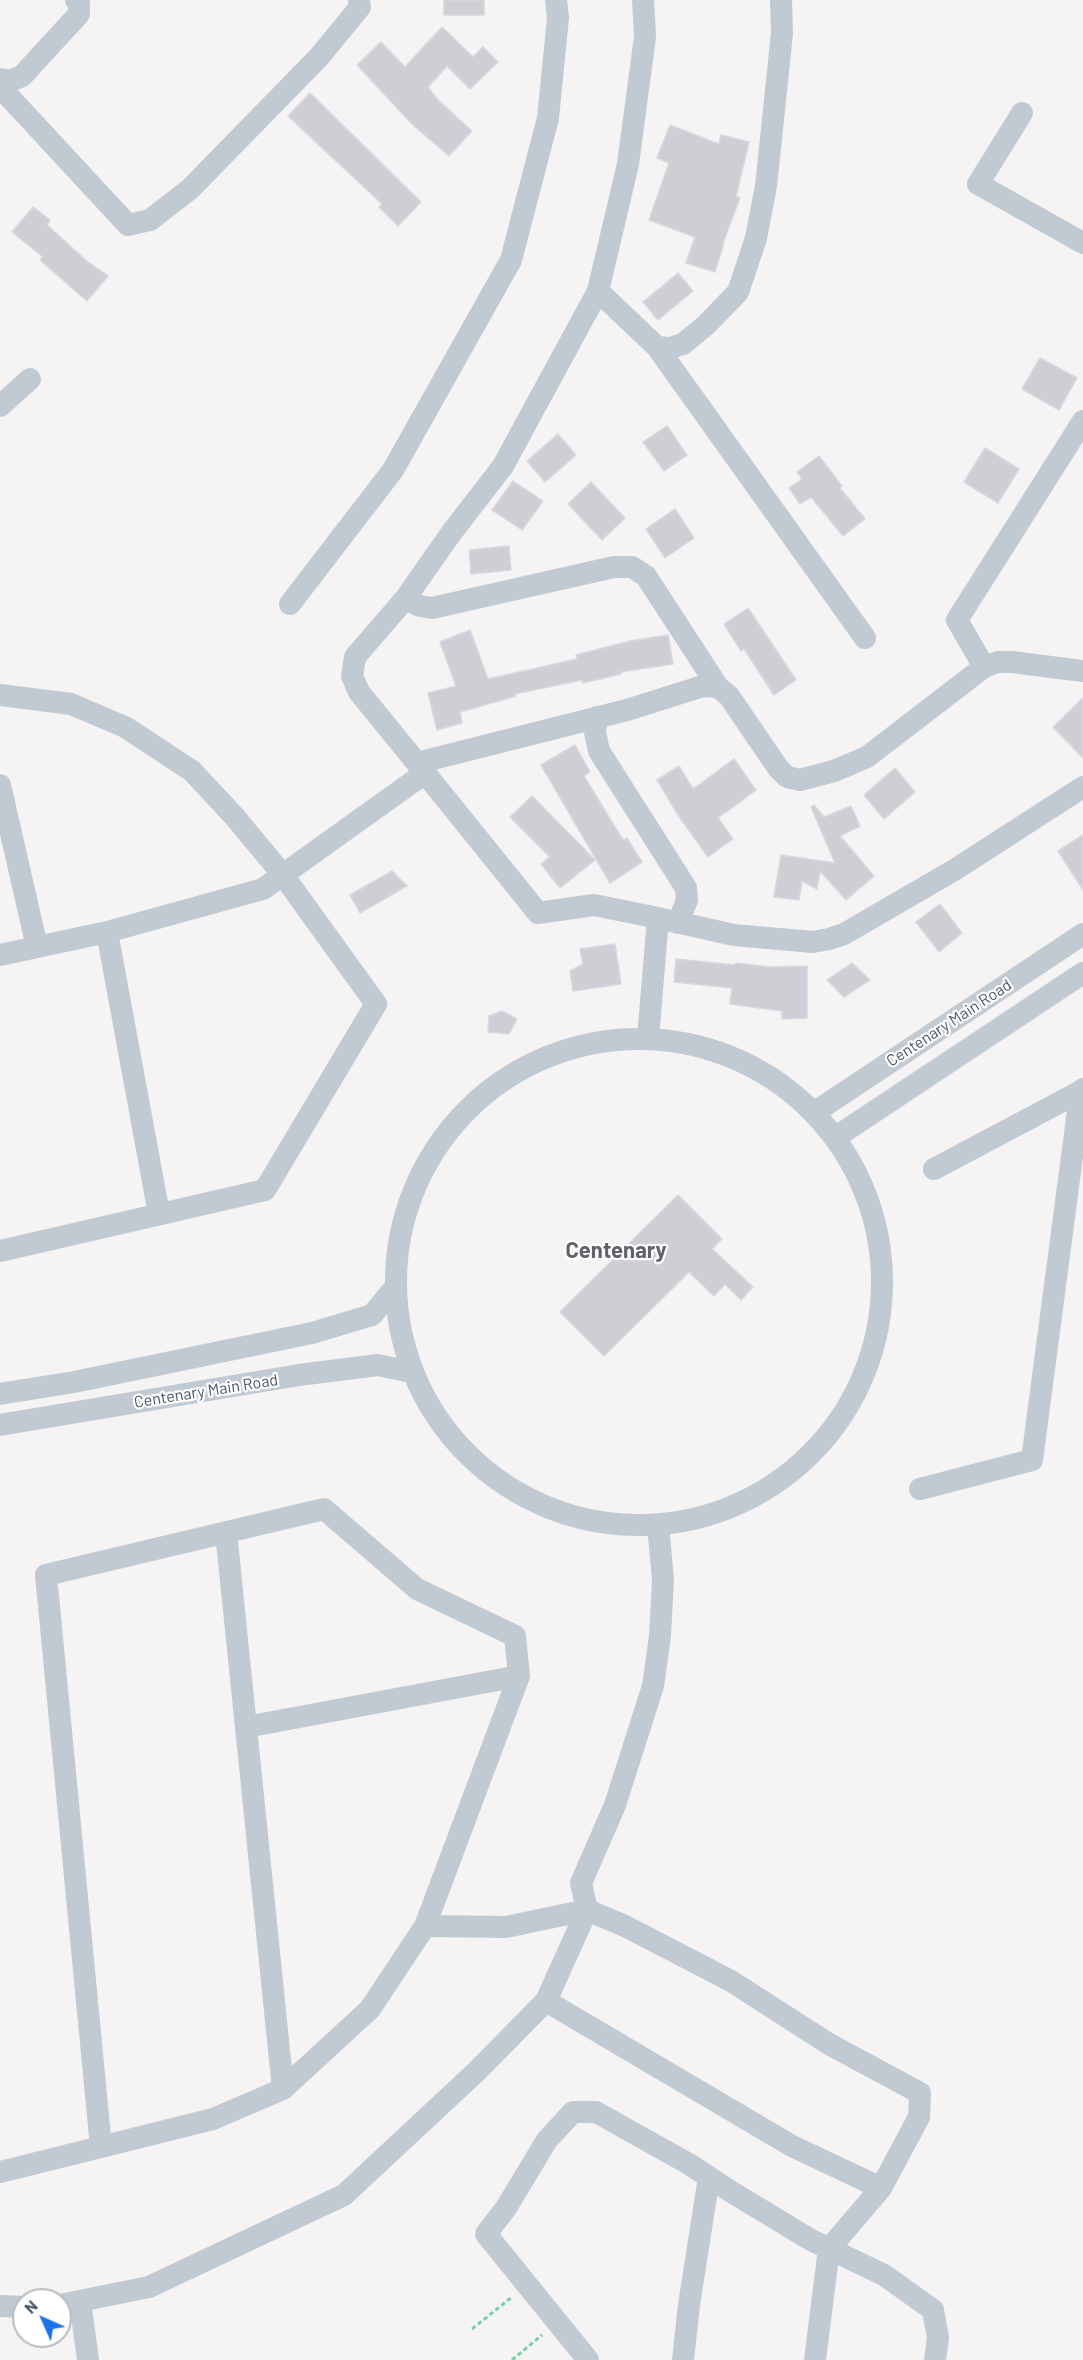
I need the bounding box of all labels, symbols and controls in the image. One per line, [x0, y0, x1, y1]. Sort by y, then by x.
street label: Centenary Main Road [883, 975, 1015, 1071]
district label: Centenary [565, 1238, 667, 1264]
street label: Centenary Main Road [133, 1370, 279, 1412]
north arrow [12, 2288, 72, 2348]
text: N [20, 2296, 41, 2317]

